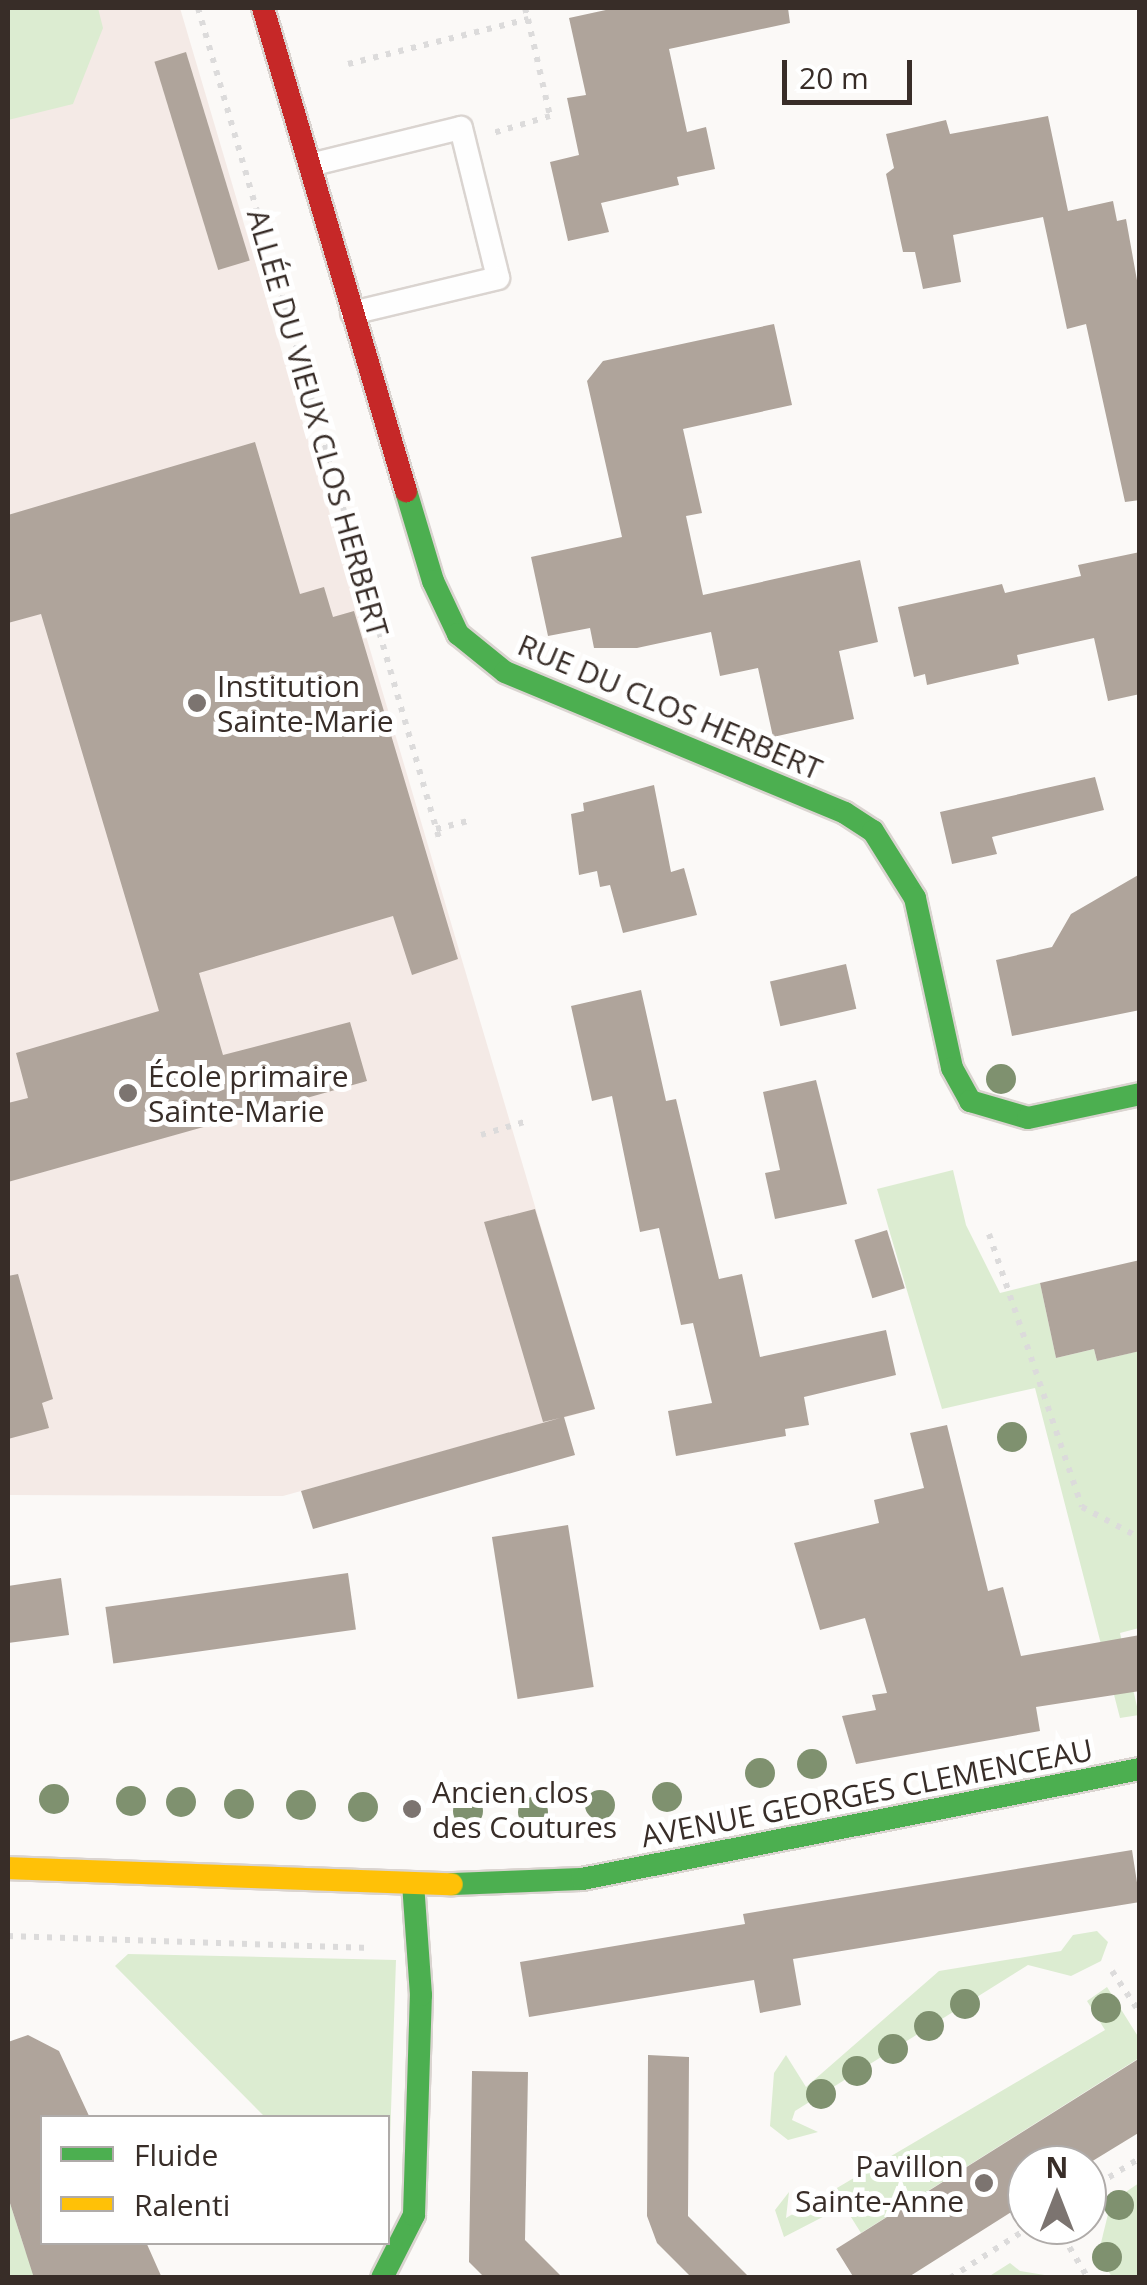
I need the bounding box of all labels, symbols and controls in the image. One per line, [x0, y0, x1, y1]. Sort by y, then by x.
scale bar [787, 40, 917, 102]
text: 20 m [799, 57, 869, 98]
street label: ALLÉE DU VIEUX CLOS HERBERT [240, 205, 396, 641]
street label: RUE DU CLOS HERBERT [513, 627, 827, 787]
place label: Institution Sainte-Marie [217, 668, 394, 738]
marker: Institution Sainte-Marie [186, 692, 208, 714]
place label: École primaire Sainte-Marie [148, 1058, 349, 1128]
marker: École primaire Sainte-Marie [117, 1082, 139, 1104]
street label: AVENUE GEORGES CLEMENCEAU [638, 1732, 1096, 1854]
place label: Ancien clos des Coutures [432, 1774, 617, 1844]
marker: Ancien clos des Coutures [401, 1798, 423, 1820]
legend [40, 2115, 390, 2245]
text: Fluide [134, 2134, 218, 2175]
north arrow [1007, 2145, 1107, 2245]
place label: Pavillon Sainte-Anne [795, 2148, 964, 2218]
text: N [1046, 2148, 1068, 2186]
marker: Pavillon Sainte-Anne [973, 2172, 995, 2194]
text: Ralenti [134, 2184, 230, 2225]

